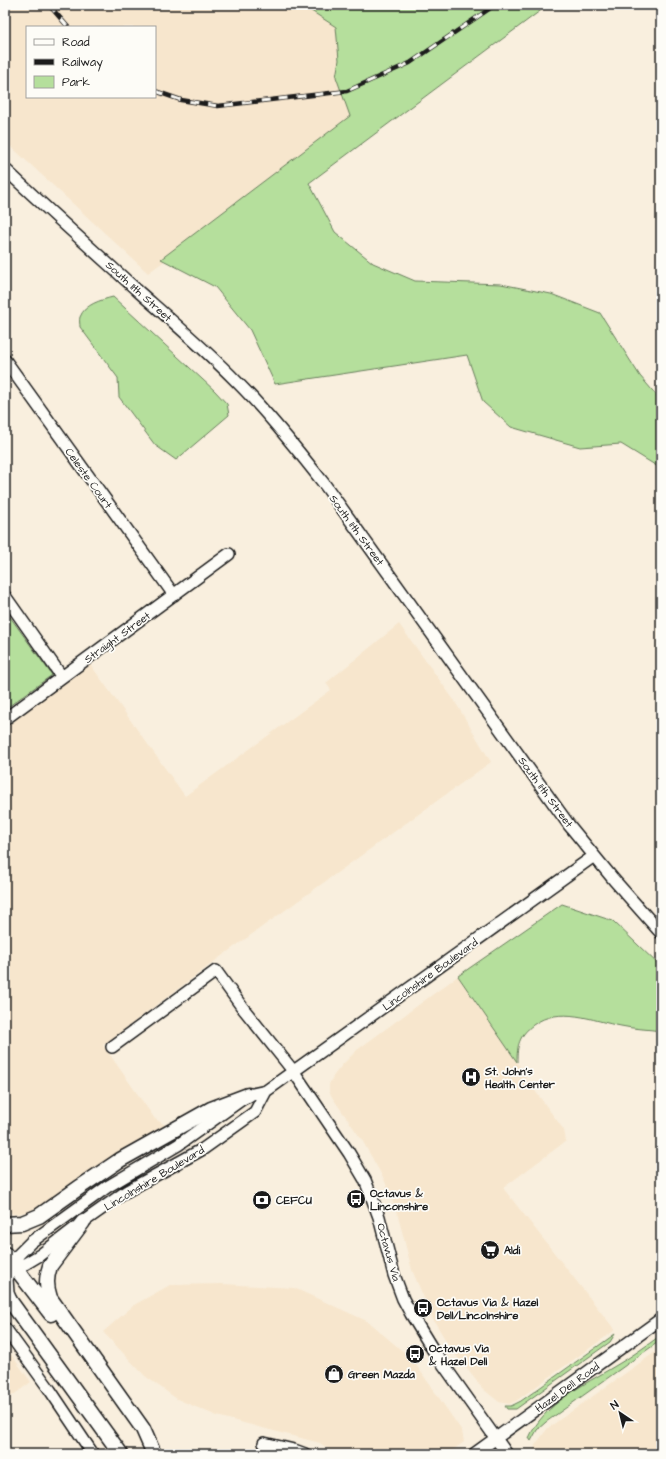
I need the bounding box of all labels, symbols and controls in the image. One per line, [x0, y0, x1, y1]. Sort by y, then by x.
legend [26, 26, 156, 98]
text: Road [62, 34, 90, 51]
text: Railway [62, 54, 103, 72]
text: Park [62, 74, 90, 91]
street label: South 11th Street [102, 258, 175, 325]
street label: Celeste Court [61, 445, 116, 512]
street label: South 11th Street [326, 492, 388, 569]
street label: Straight Street [81, 608, 155, 667]
street label: South 11th Street [515, 754, 577, 831]
street label: Lincolnshire Boulevard [380, 934, 481, 1014]
place label: St. John's Health Center [484, 1064, 556, 1092]
hospital icon: St. John's Health Center [460, 1066, 482, 1088]
street label: Lincolnshire Boulevard [101, 1142, 207, 1214]
place label: Octavus & Linconshire [370, 1186, 428, 1214]
bus stop icon: Octavus & Linconshire [345, 1188, 367, 1210]
bank icon: CEFCU [251, 1189, 273, 1211]
place label: CEFCU [276, 1193, 312, 1208]
street label: Octavus Via [373, 1221, 404, 1283]
supermarket icon: Aldi [479, 1239, 501, 1261]
place label: Aldi [504, 1243, 520, 1258]
place label: Octavus Via & Hazel Dell/Lincolnshire [437, 1295, 539, 1323]
bus stop icon: Octavus Via & Hazel Dell/Lincolnshire [412, 1297, 434, 1319]
place label: Octavus Via & Hazel Dell [428, 1341, 489, 1369]
bus stop icon: Octavus Via & Hazel Dell [404, 1343, 426, 1365]
street label: Hazel Dell Road [532, 1359, 603, 1416]
shop icon: Green Mazda [323, 1363, 345, 1385]
place label: Green Mazda [348, 1367, 415, 1382]
north arrow [600, 1393, 640, 1433]
text: N [607, 1397, 622, 1413]

